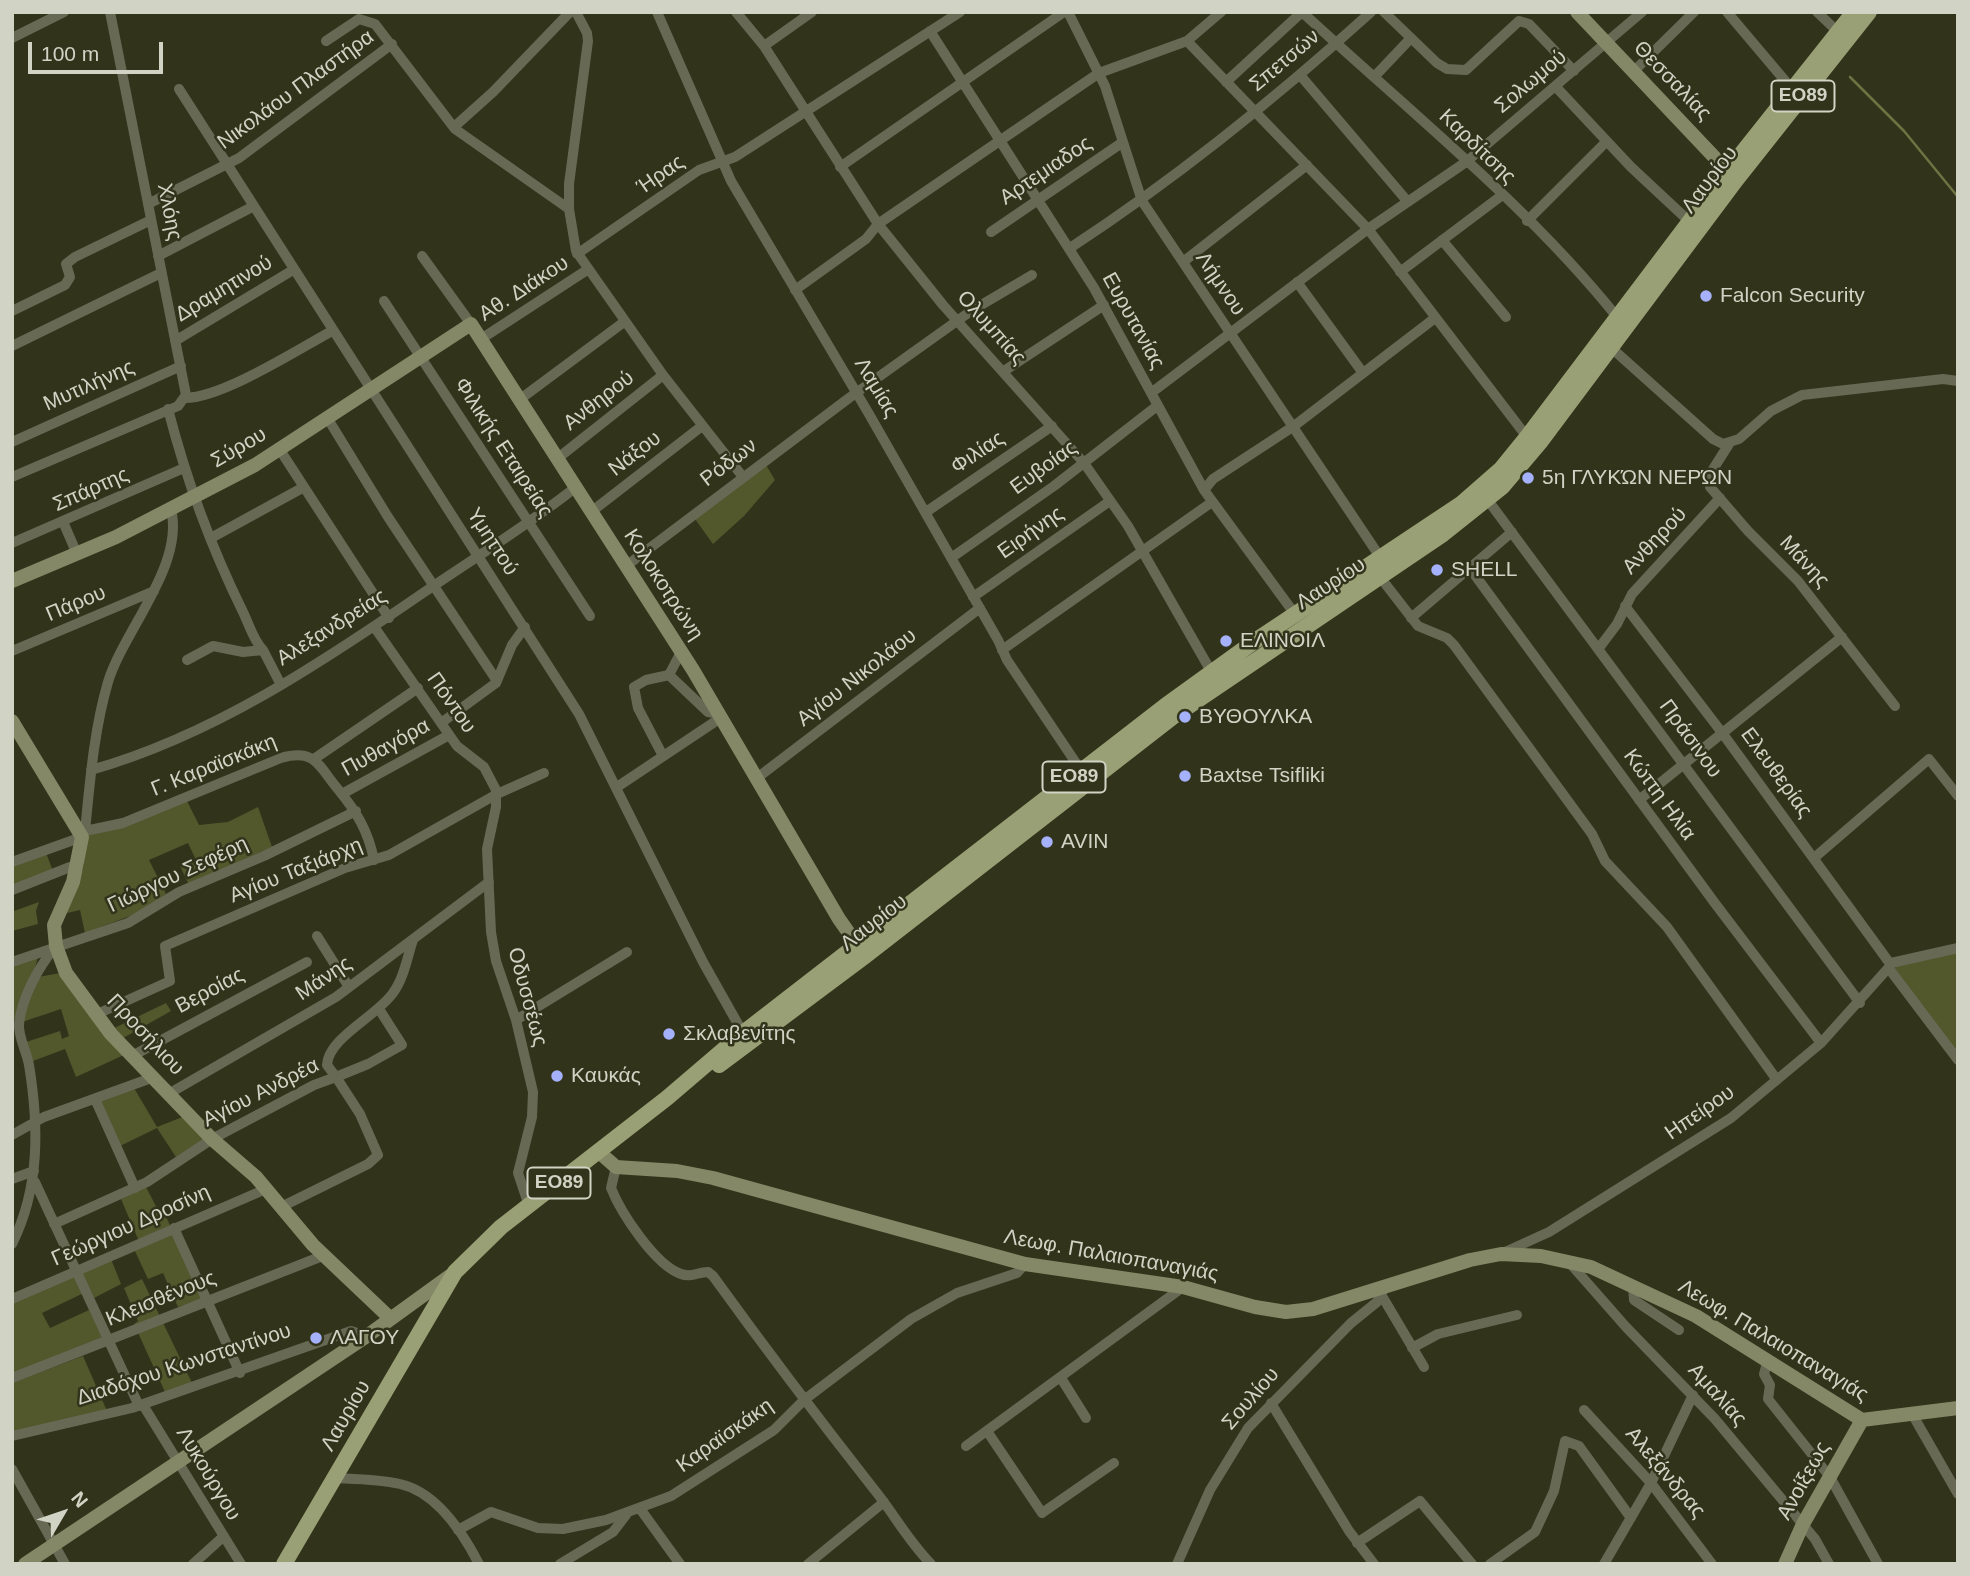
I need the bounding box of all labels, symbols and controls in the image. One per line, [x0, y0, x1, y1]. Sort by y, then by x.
street label: Σπετσών [1245, 24, 1325, 98]
street label: Νικολάου Πλαστήρα [213, 25, 379, 155]
scale bar [32, 28, 166, 72]
street label: Θεσσαλίας [1628, 36, 1716, 126]
text: 100 m [41, 42, 99, 65]
street label: Σολωμού [1490, 45, 1572, 119]
road number: ΕΟ89 [1772, 80, 1834, 111]
street label: Καρδίτσης [1433, 104, 1521, 190]
street label: Αρτεμιαδος [995, 131, 1097, 211]
street label: Λαυρίου [1677, 141, 1743, 219]
street label: Ήρας [633, 150, 689, 200]
street label: Χλόης [151, 181, 187, 243]
street label: Λήμνου [1190, 247, 1250, 321]
street label: Δραμητινού [171, 250, 277, 328]
street label: Αθ. Διάκου [475, 251, 573, 327]
street label: Ευρυτανίας [1096, 268, 1170, 374]
place label: Falcon Security [1720, 283, 1865, 309]
street label: Ολυμπίας [951, 286, 1031, 370]
marker: Falcon Security [1698, 288, 1714, 304]
street label: Λαμίας [848, 354, 904, 422]
street label: Μυτιλήνης [40, 355, 138, 417]
street label: Ανθηρού [559, 366, 639, 436]
street label: Φιλικής Εταιρείας [448, 373, 558, 523]
street label: Σύρου [207, 422, 271, 474]
street label: Νάξου [604, 426, 666, 482]
street label: Φιλίας [947, 426, 1009, 480]
street label: Ρόδων [696, 434, 762, 492]
street label: Ευβοίας [1006, 435, 1082, 501]
street label: Σπάρτης [49, 462, 133, 518]
place label: 5η ΓΛΥΚΏΝ ΝΕΡΏΝ [1542, 465, 1732, 491]
marker: 5η ΓΛΥΚΏΝ ΝΕΡΏΝ [1520, 470, 1536, 486]
street label: Ειρήνης [993, 501, 1069, 565]
street label: Ανθηρού [1618, 502, 1692, 580]
street label: Υμηττού [461, 503, 523, 581]
street label: Κολοκοτρώνη [618, 525, 708, 645]
street label: Μάνης [1774, 531, 1834, 593]
street label: Λαυρίου [1292, 552, 1370, 616]
place label: SHELL [1451, 557, 1518, 583]
marker: SHELL [1429, 562, 1445, 578]
street label: Πάρου [42, 580, 110, 628]
street label: Αλεξανδρείας [272, 584, 392, 672]
street label: Αγίου Νικολάου [792, 624, 922, 732]
place label: ΕΛΙΝΟΙΛ [1240, 628, 1325, 654]
marker: ΕΛΙΝΟΙΛ [1218, 633, 1234, 649]
street label: Πόντου [421, 668, 481, 738]
street label: Πράσινου [1653, 695, 1727, 783]
place label: ΒΥΘΟΥΛΚΑ [1199, 704, 1312, 730]
marker: ΒΥΘΟΥΛΚΑ [1177, 709, 1193, 725]
street label: Πυθαγόρα [338, 714, 434, 782]
street label: Ελευθερίας [1735, 723, 1817, 823]
street label: Γ. Καραϊσκάκη [148, 729, 280, 803]
street label: Κώττη Ηλία [1618, 745, 1700, 845]
road number: ΕΟ89 [1042, 762, 1106, 792]
place label: Baxtse Tsifliki [1199, 763, 1325, 789]
marker: Baxtse Tsifliki [1177, 768, 1193, 784]
place label: AVIN [1061, 829, 1108, 855]
street label: Γιώργου Σεφέρη [104, 831, 252, 919]
street label: Αγίου Ταξιάρχη [226, 833, 366, 909]
marker: AVIN [1039, 834, 1055, 850]
street label: Λαυρίου [836, 889, 912, 957]
street label: Οδυσσέως [502, 945, 552, 1049]
street label: Μάνης [291, 951, 357, 1007]
street label: Βεροίας [171, 963, 249, 1019]
street label: Προσήλιου [101, 989, 189, 1081]
place label: Σκλαβενίτης [683, 1021, 796, 1047]
marker: Σκλαβενίτης [661, 1026, 677, 1042]
street label: Αγίου Ανδρέα [199, 1053, 323, 1133]
place label: Καυκάς [571, 1063, 641, 1089]
marker: Καυκάς [549, 1068, 565, 1084]
street label: Ηπείρου [1661, 1080, 1739, 1146]
road number: ΕΟ89 [528, 1168, 590, 1198]
street label: Γεώργιου Δροσίνη [48, 1180, 214, 1272]
street label: Λεωφ. Παλαιοπαναγιάς [1002, 1225, 1220, 1287]
street label: Κλεισθένους [102, 1266, 220, 1332]
street label: Λεωφ. Παλαιοπαναγιάς [1673, 1274, 1873, 1408]
street label: Διαδόχου Κωνσταντίνου [74, 1318, 294, 1412]
place label: ΛΑΓΟΥ [330, 1325, 399, 1351]
marker: ΛΑΓΟΥ [308, 1330, 324, 1346]
street label: Αμαλίας [1682, 1358, 1752, 1432]
street label: Σουλίου [1217, 1363, 1285, 1435]
street label: Λαυρίου [316, 1376, 376, 1456]
street label: Καραϊσκάκη [672, 1394, 778, 1478]
street label: Αλεξάνδρας [1620, 1422, 1710, 1524]
street label: Λυκούργου [170, 1423, 246, 1525]
street label: Ανοίξεως [1772, 1437, 1836, 1525]
north arrow [28, 1478, 98, 1548]
text: N [67, 1488, 92, 1511]

